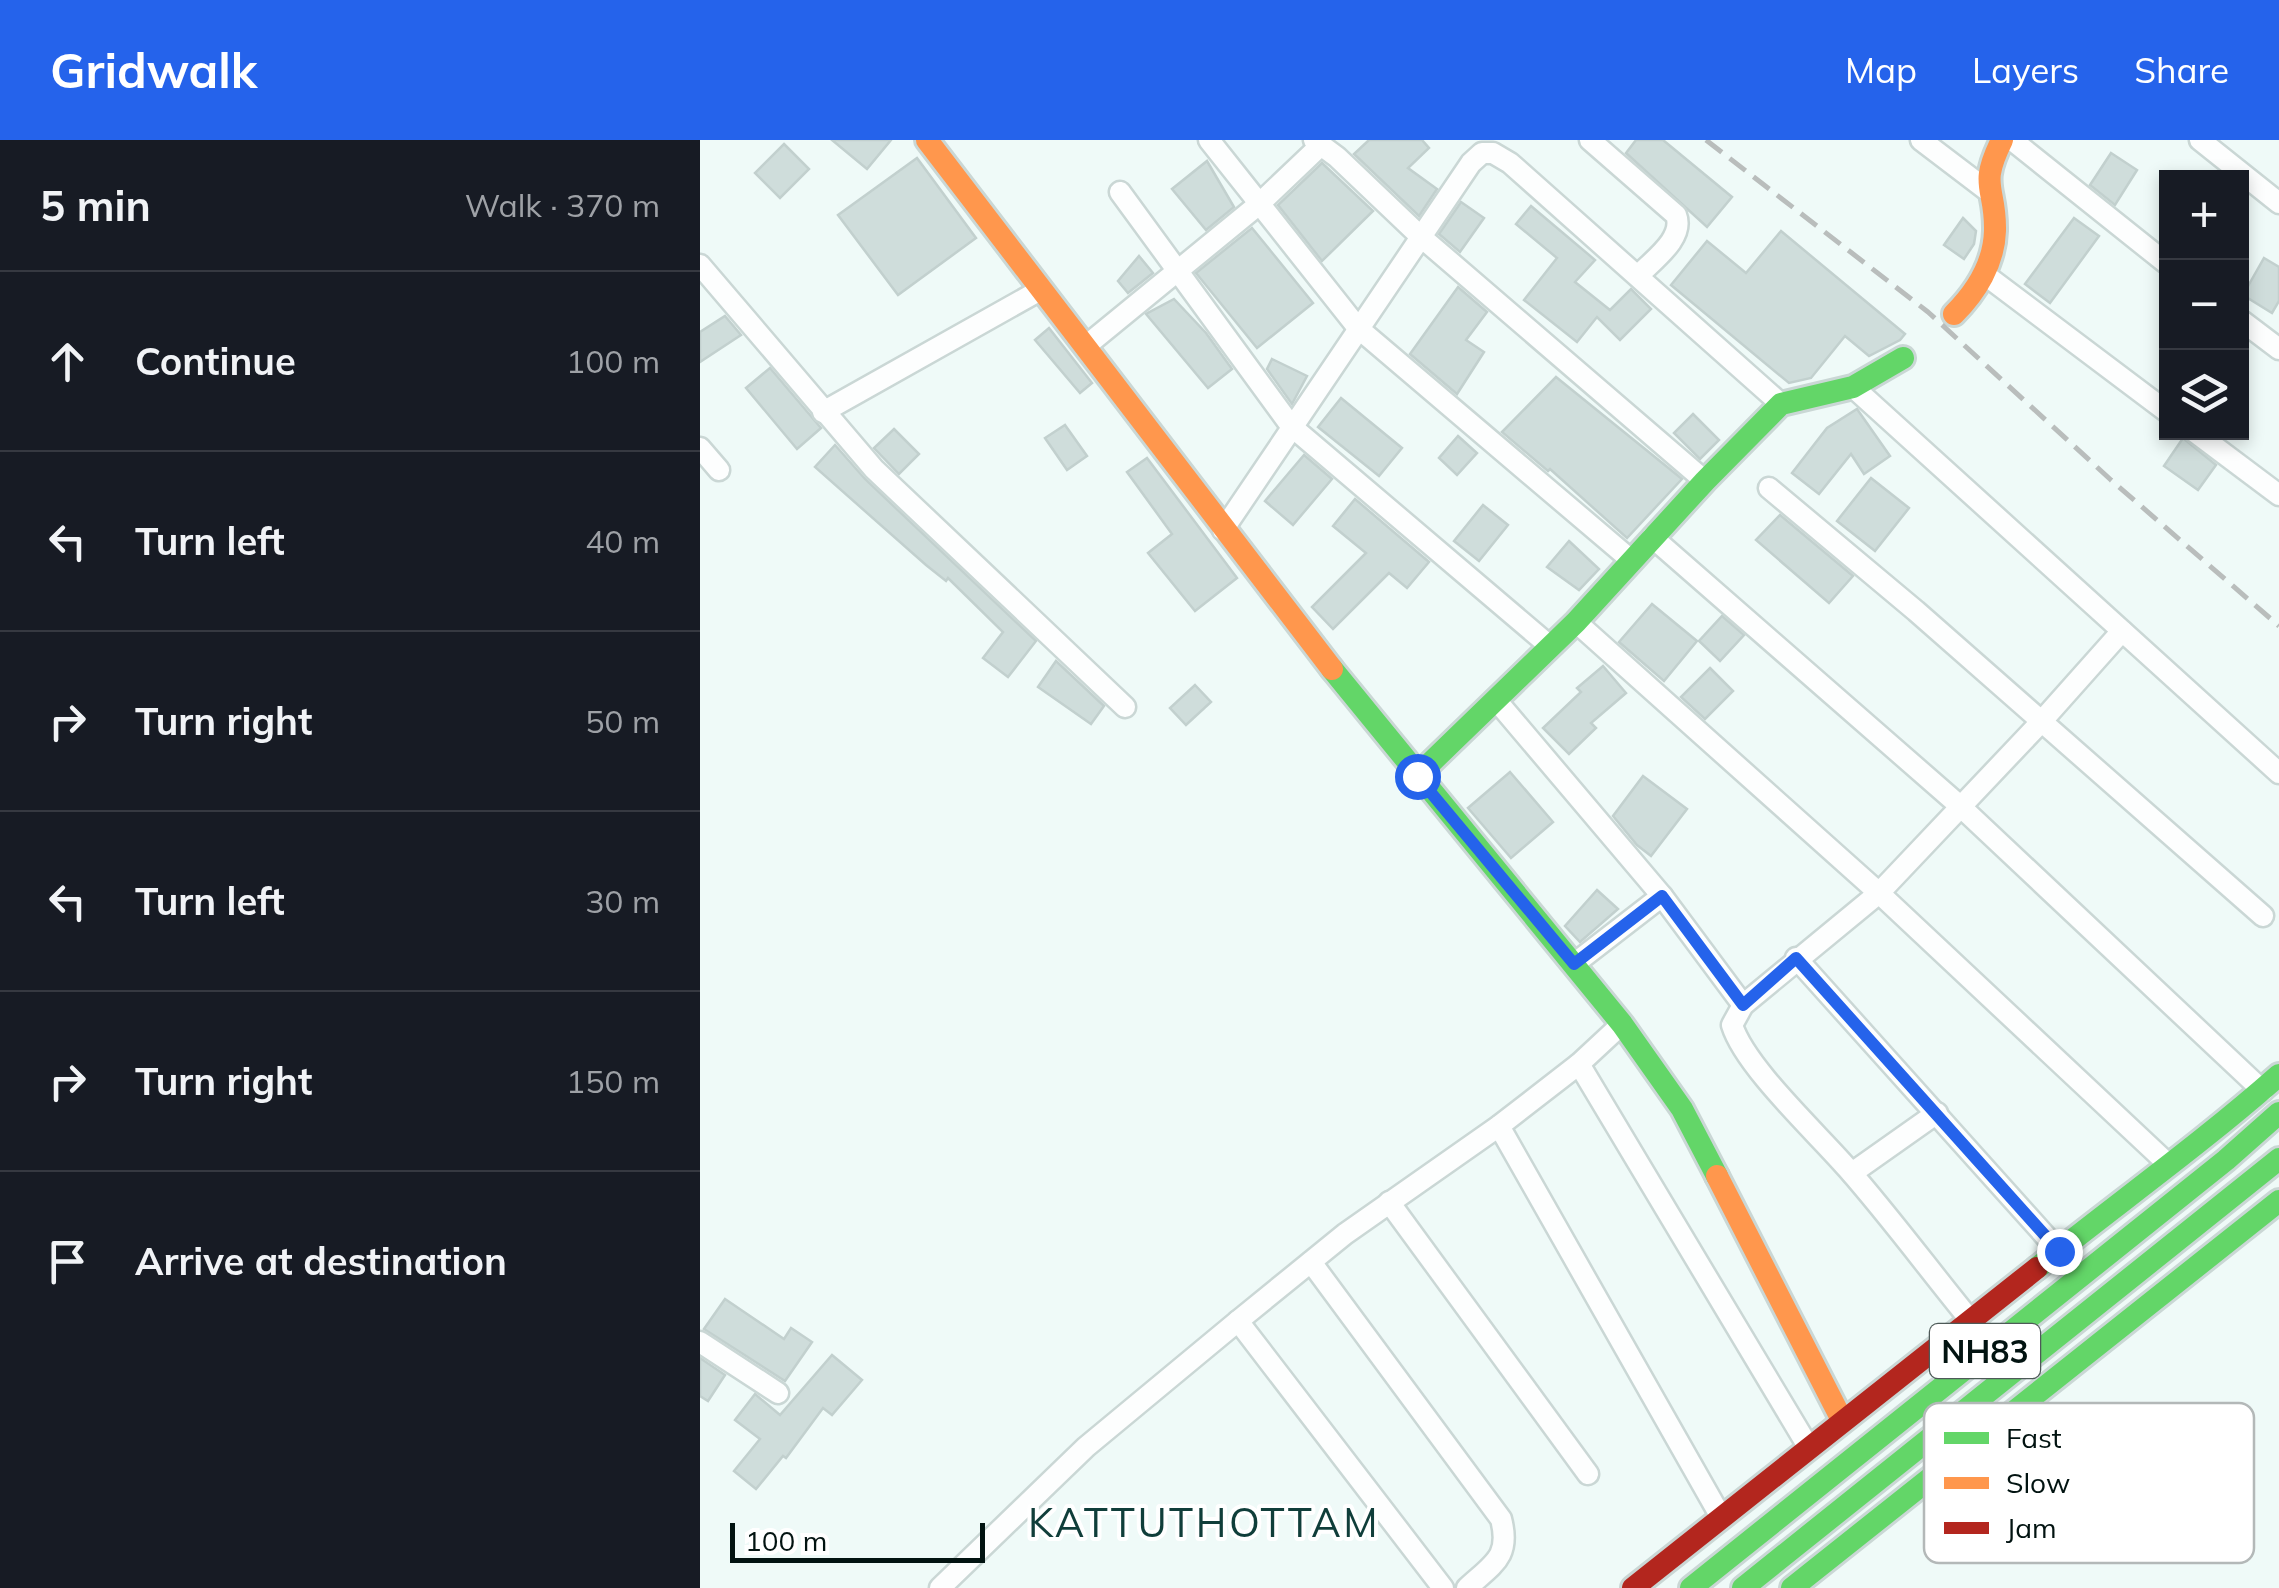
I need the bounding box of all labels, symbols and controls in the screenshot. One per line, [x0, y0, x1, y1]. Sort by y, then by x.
text: Gridwalk [50, 40, 257, 100]
text: Map [1845, 48, 1917, 92]
text: Layers [1972, 48, 2079, 92]
text: Share [2134, 48, 2229, 92]
map controls [2159, 170, 2249, 440]
button: + [2159, 170, 2249, 260]
text: 5 min [40, 179, 151, 232]
text: Walk · 370 m [465, 185, 660, 225]
button: − [2159, 260, 2249, 350]
icon: ahead [40, 334, 95, 389]
text: Continue [135, 337, 296, 385]
text: 100 m [566, 341, 660, 381]
button: layers [2159, 350, 2249, 440]
icon: left [40, 514, 95, 569]
text: Turn left [135, 517, 285, 565]
text: 40 m [585, 521, 660, 561]
icon: right [40, 694, 95, 749]
text: Turn right [135, 697, 312, 745]
text: 50 m [585, 701, 660, 741]
route start [1395, 754, 1441, 800]
icon: left [40, 874, 95, 929]
text: Turn left [135, 877, 285, 925]
text: 30 m [585, 881, 660, 921]
icon: right [40, 1054, 95, 1109]
text: Turn right [135, 1057, 312, 1105]
text: 150 m [566, 1061, 660, 1101]
route end [2037, 1229, 2083, 1275]
icon: arrive [40, 1234, 95, 1289]
text: Arrive at destination [135, 1237, 507, 1285]
road number: NH83 [1930, 1324, 2040, 1378]
legend [1924, 1403, 2254, 1563]
text: Fast [2006, 1420, 2062, 1455]
text: Slow [2006, 1465, 2070, 1500]
district label: KATTUTHOTTAM [1028, 1497, 1380, 1547]
text: Jam [2006, 1510, 2057, 1545]
scale bar [730, 1518, 985, 1562]
text: 100 m [745, 1523, 827, 1558]

